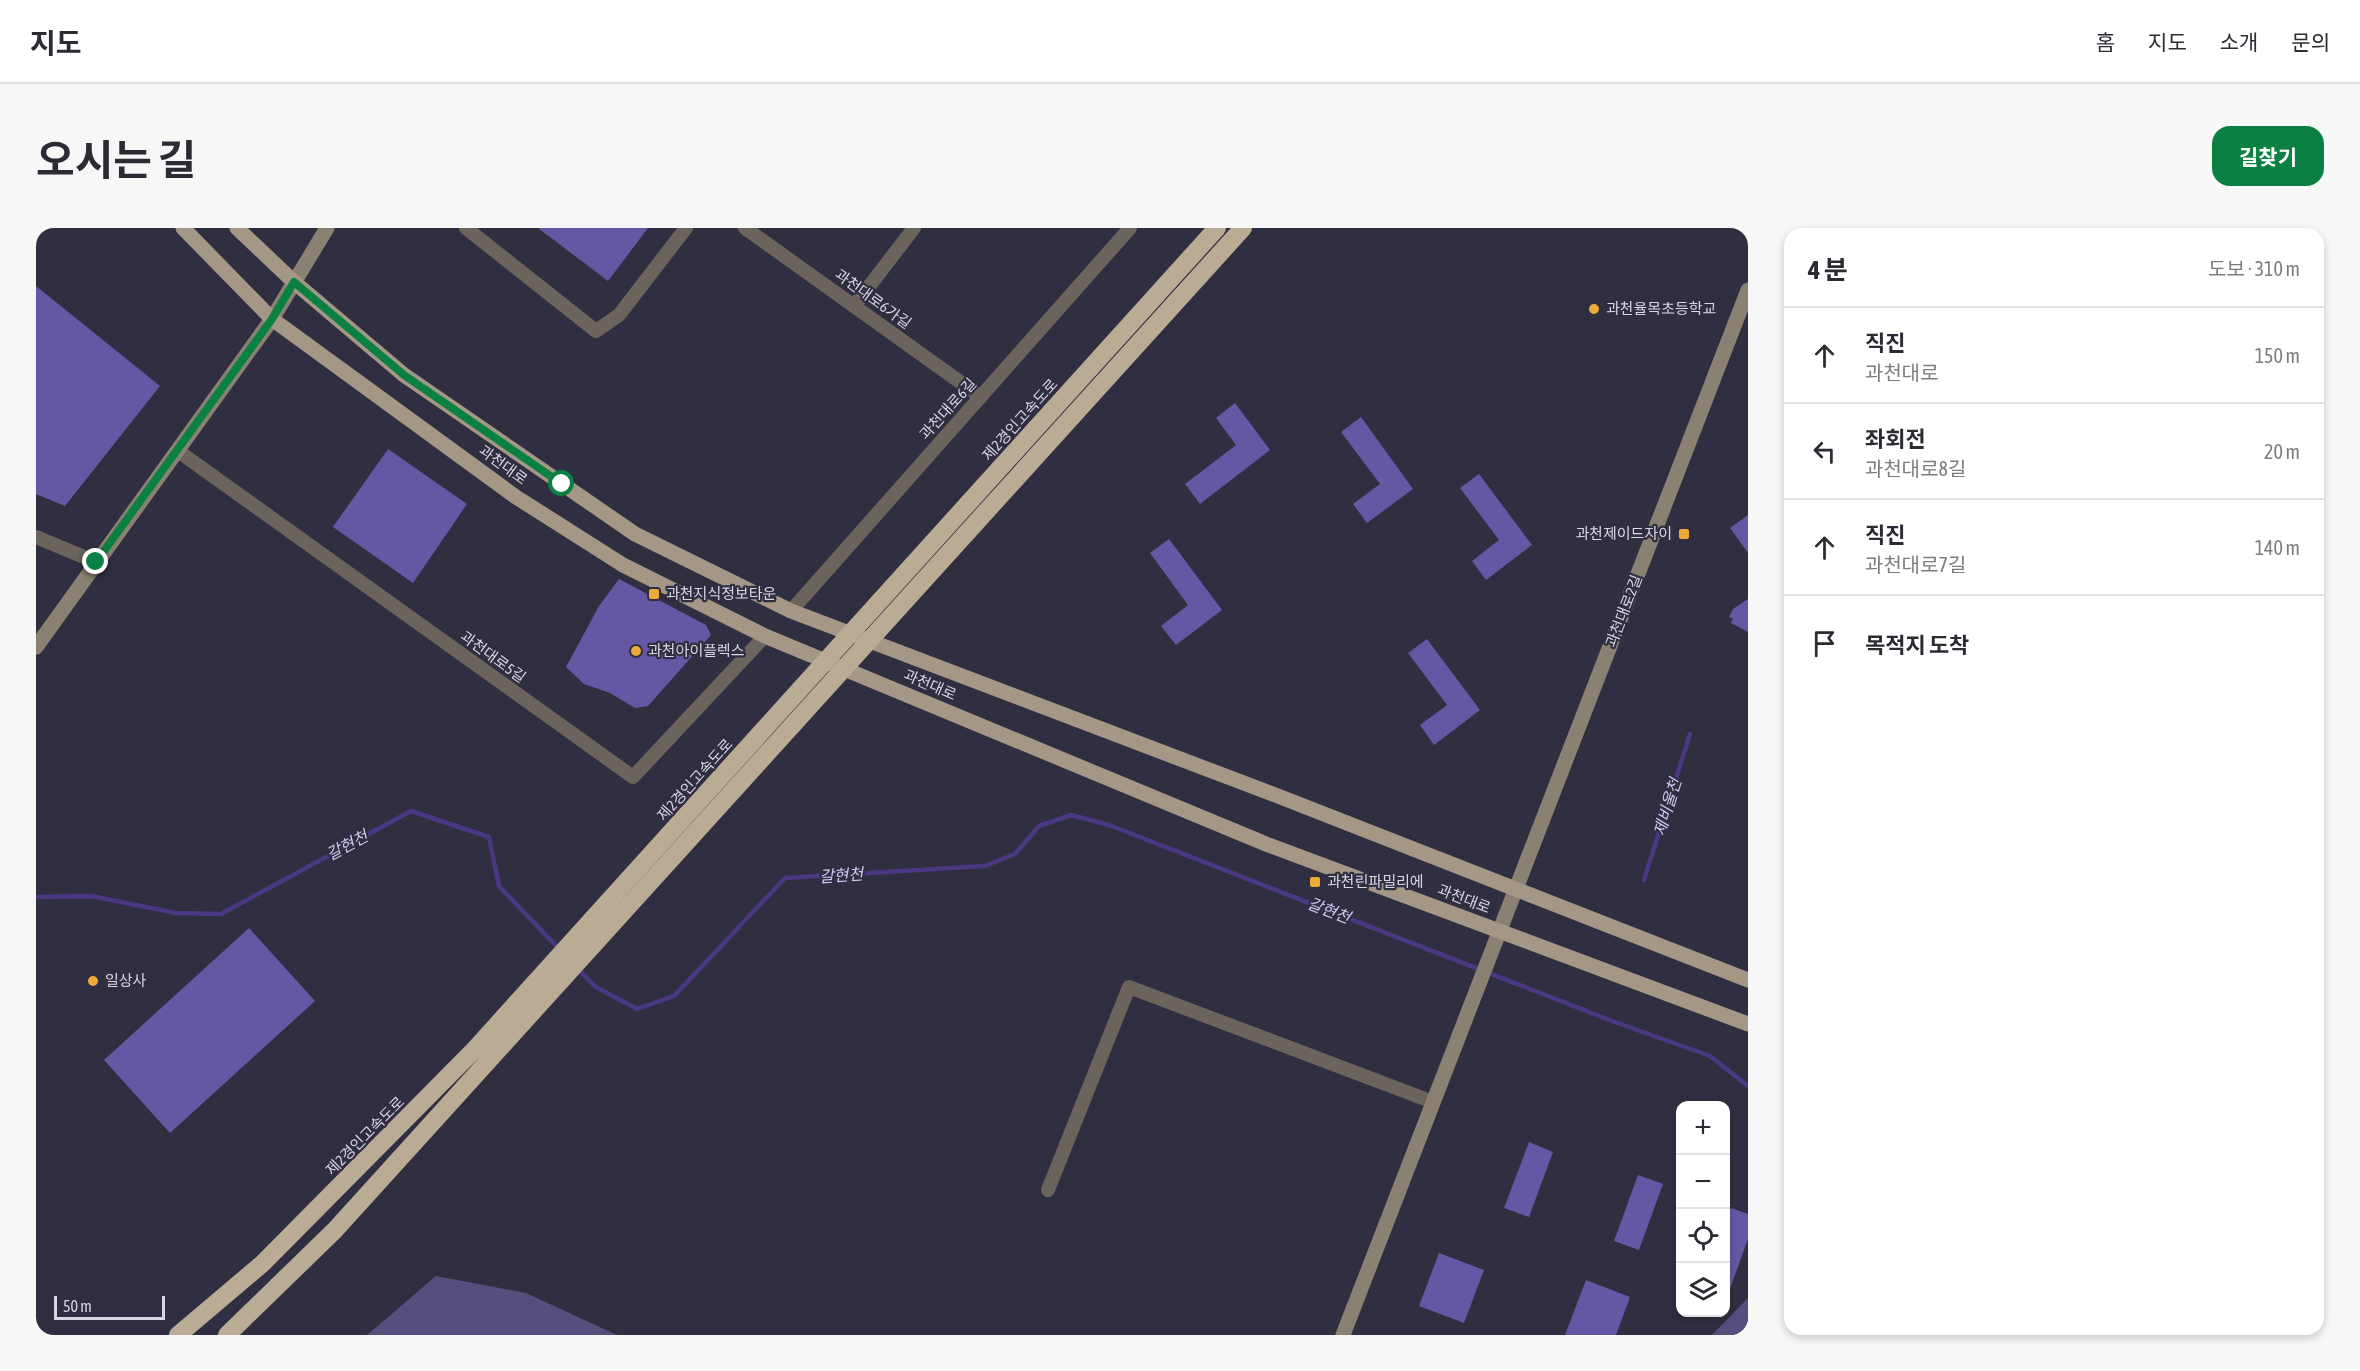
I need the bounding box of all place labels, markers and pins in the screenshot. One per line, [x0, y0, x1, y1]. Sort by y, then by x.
place label: 과천율목초등학교 [1606, 300, 1716, 317]
marker: 과천율목초등학교 [1587, 302, 1601, 316]
place label: 과천제이드자이 [1575, 525, 1672, 542]
marker: 과천제이드자이 [1677, 527, 1691, 541]
place label: 과천지식정보타운 [666, 585, 776, 602]
marker: 과천지식정보타운 [647, 587, 661, 601]
place label: 과천아이플렉스 [648, 642, 745, 659]
marker: 과천아이플렉스 [629, 644, 643, 658]
place label: 과천린파밀리에 [1327, 873, 1424, 890]
marker: 과천린파밀리에 [1308, 875, 1322, 889]
place label: 일상사 [105, 972, 147, 989]
marker: 일상사 [86, 974, 100, 988]

